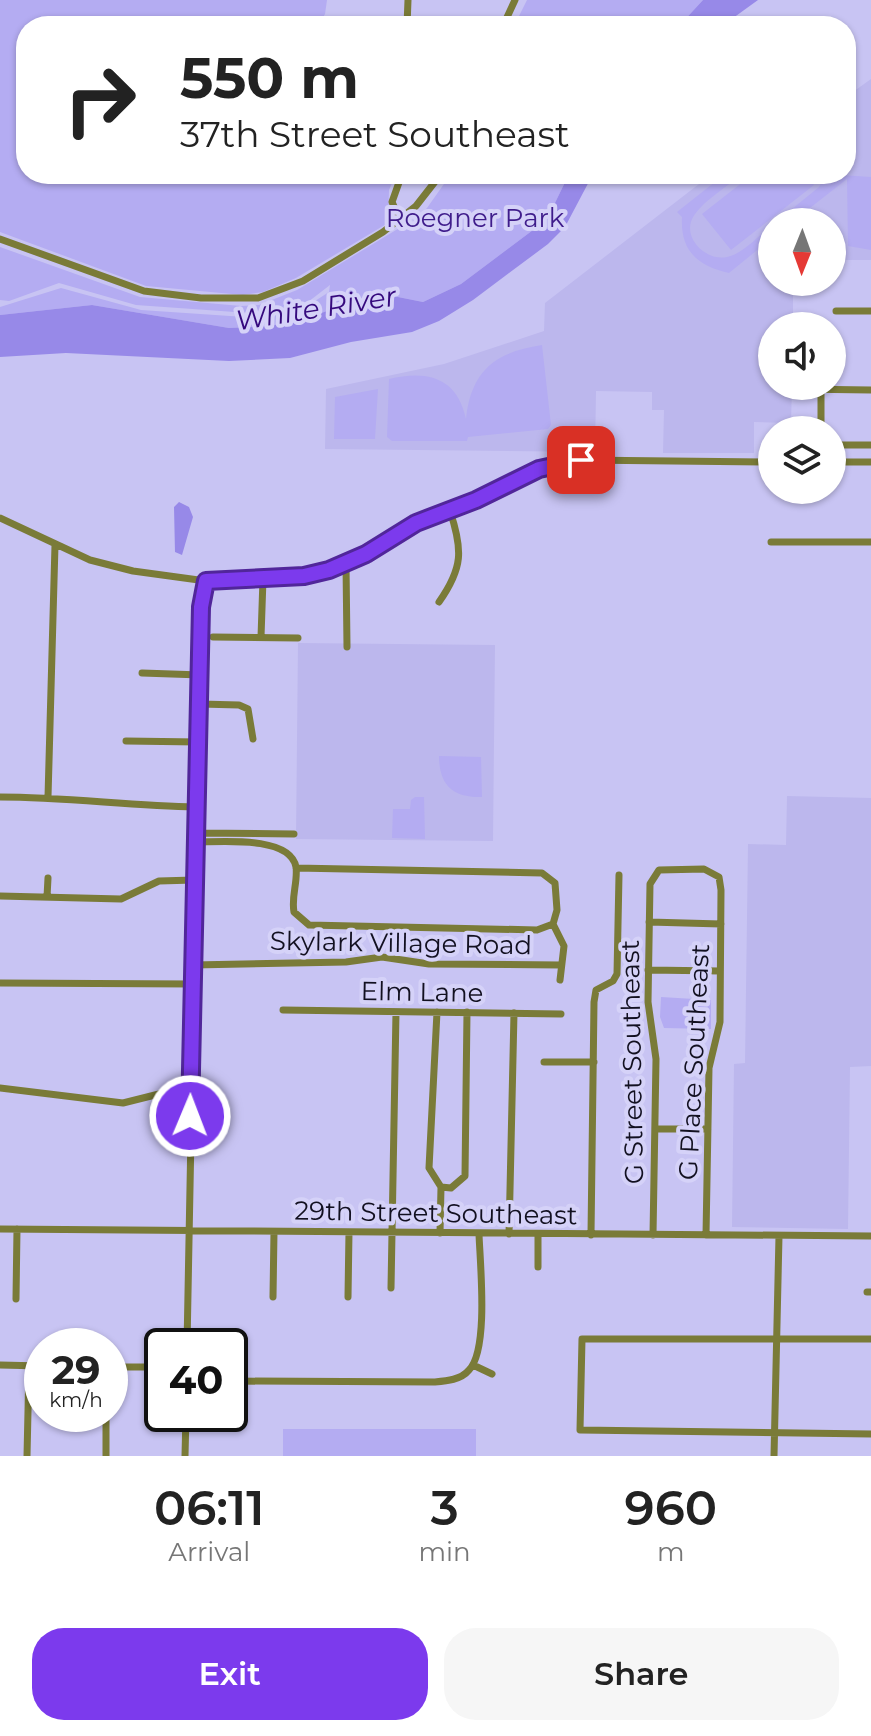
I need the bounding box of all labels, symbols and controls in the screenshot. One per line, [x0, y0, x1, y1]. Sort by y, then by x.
text: 550 m [180, 44, 359, 112]
icon: right [48, 48, 152, 152]
text: 37th Street Southeast [180, 112, 570, 156]
park label: Roegner Park [386, 202, 565, 234]
north arrow [758, 208, 846, 296]
map controls [758, 208, 846, 504]
water label: White River [233, 278, 400, 337]
button: sound [758, 312, 846, 400]
button: layers [758, 416, 846, 504]
pin [547, 426, 615, 494]
icon: arrive [559, 438, 603, 482]
street label: Skylark Village Road [270, 925, 532, 961]
street label: G Street Southeast [614, 940, 650, 1184]
street label: G Place Southeast [672, 943, 716, 1181]
street label: Elm Lane [360, 975, 484, 1009]
position arrow [148, 1074, 232, 1158]
street label: 29th Street Southeast [294, 1195, 578, 1231]
speed limit sign: 40 [144, 1328, 248, 1432]
text: 29 [51, 1345, 101, 1394]
text: km/h [49, 1388, 103, 1412]
text: 06:11 [154, 1479, 265, 1537]
text: 3 [431, 1479, 459, 1537]
text: 960 [625, 1479, 717, 1537]
text: Arrival [168, 1536, 250, 1568]
text: min [419, 1536, 471, 1568]
text: m [657, 1536, 685, 1568]
button: Exit [32, 1628, 428, 1720]
button: Share [444, 1628, 839, 1720]

